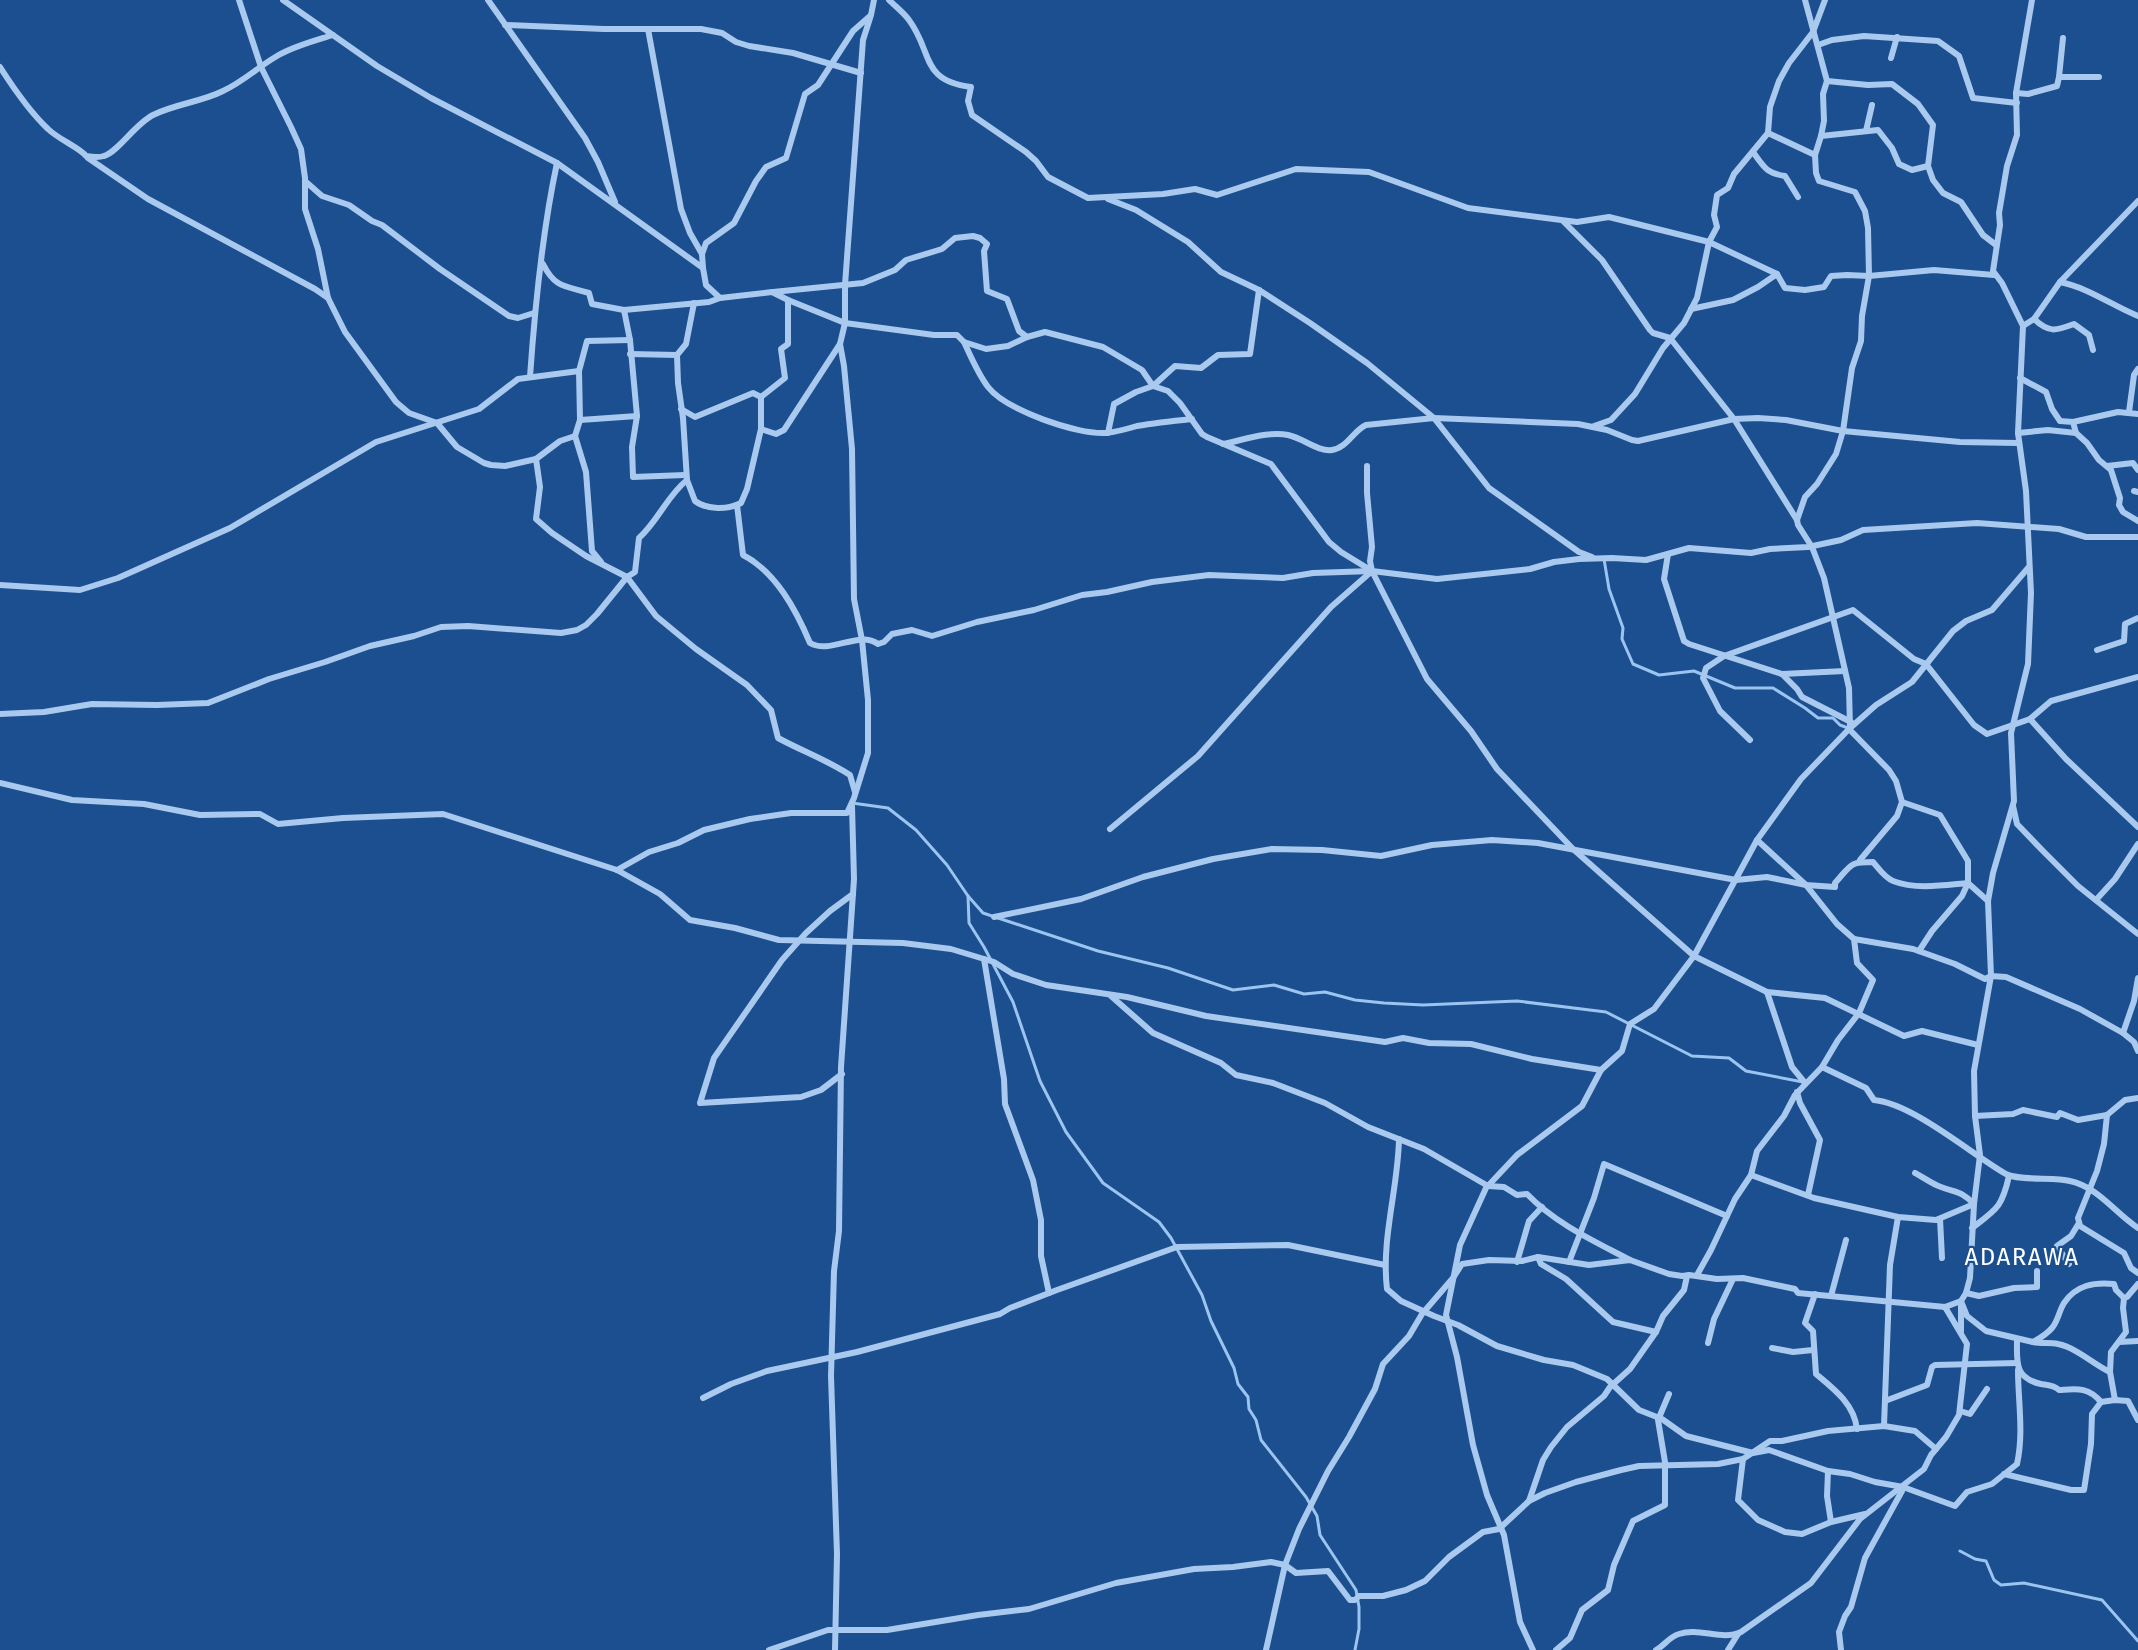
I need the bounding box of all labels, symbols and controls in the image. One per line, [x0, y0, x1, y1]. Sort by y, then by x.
district label: ADARAWA [1964, 1243, 2080, 1271]

